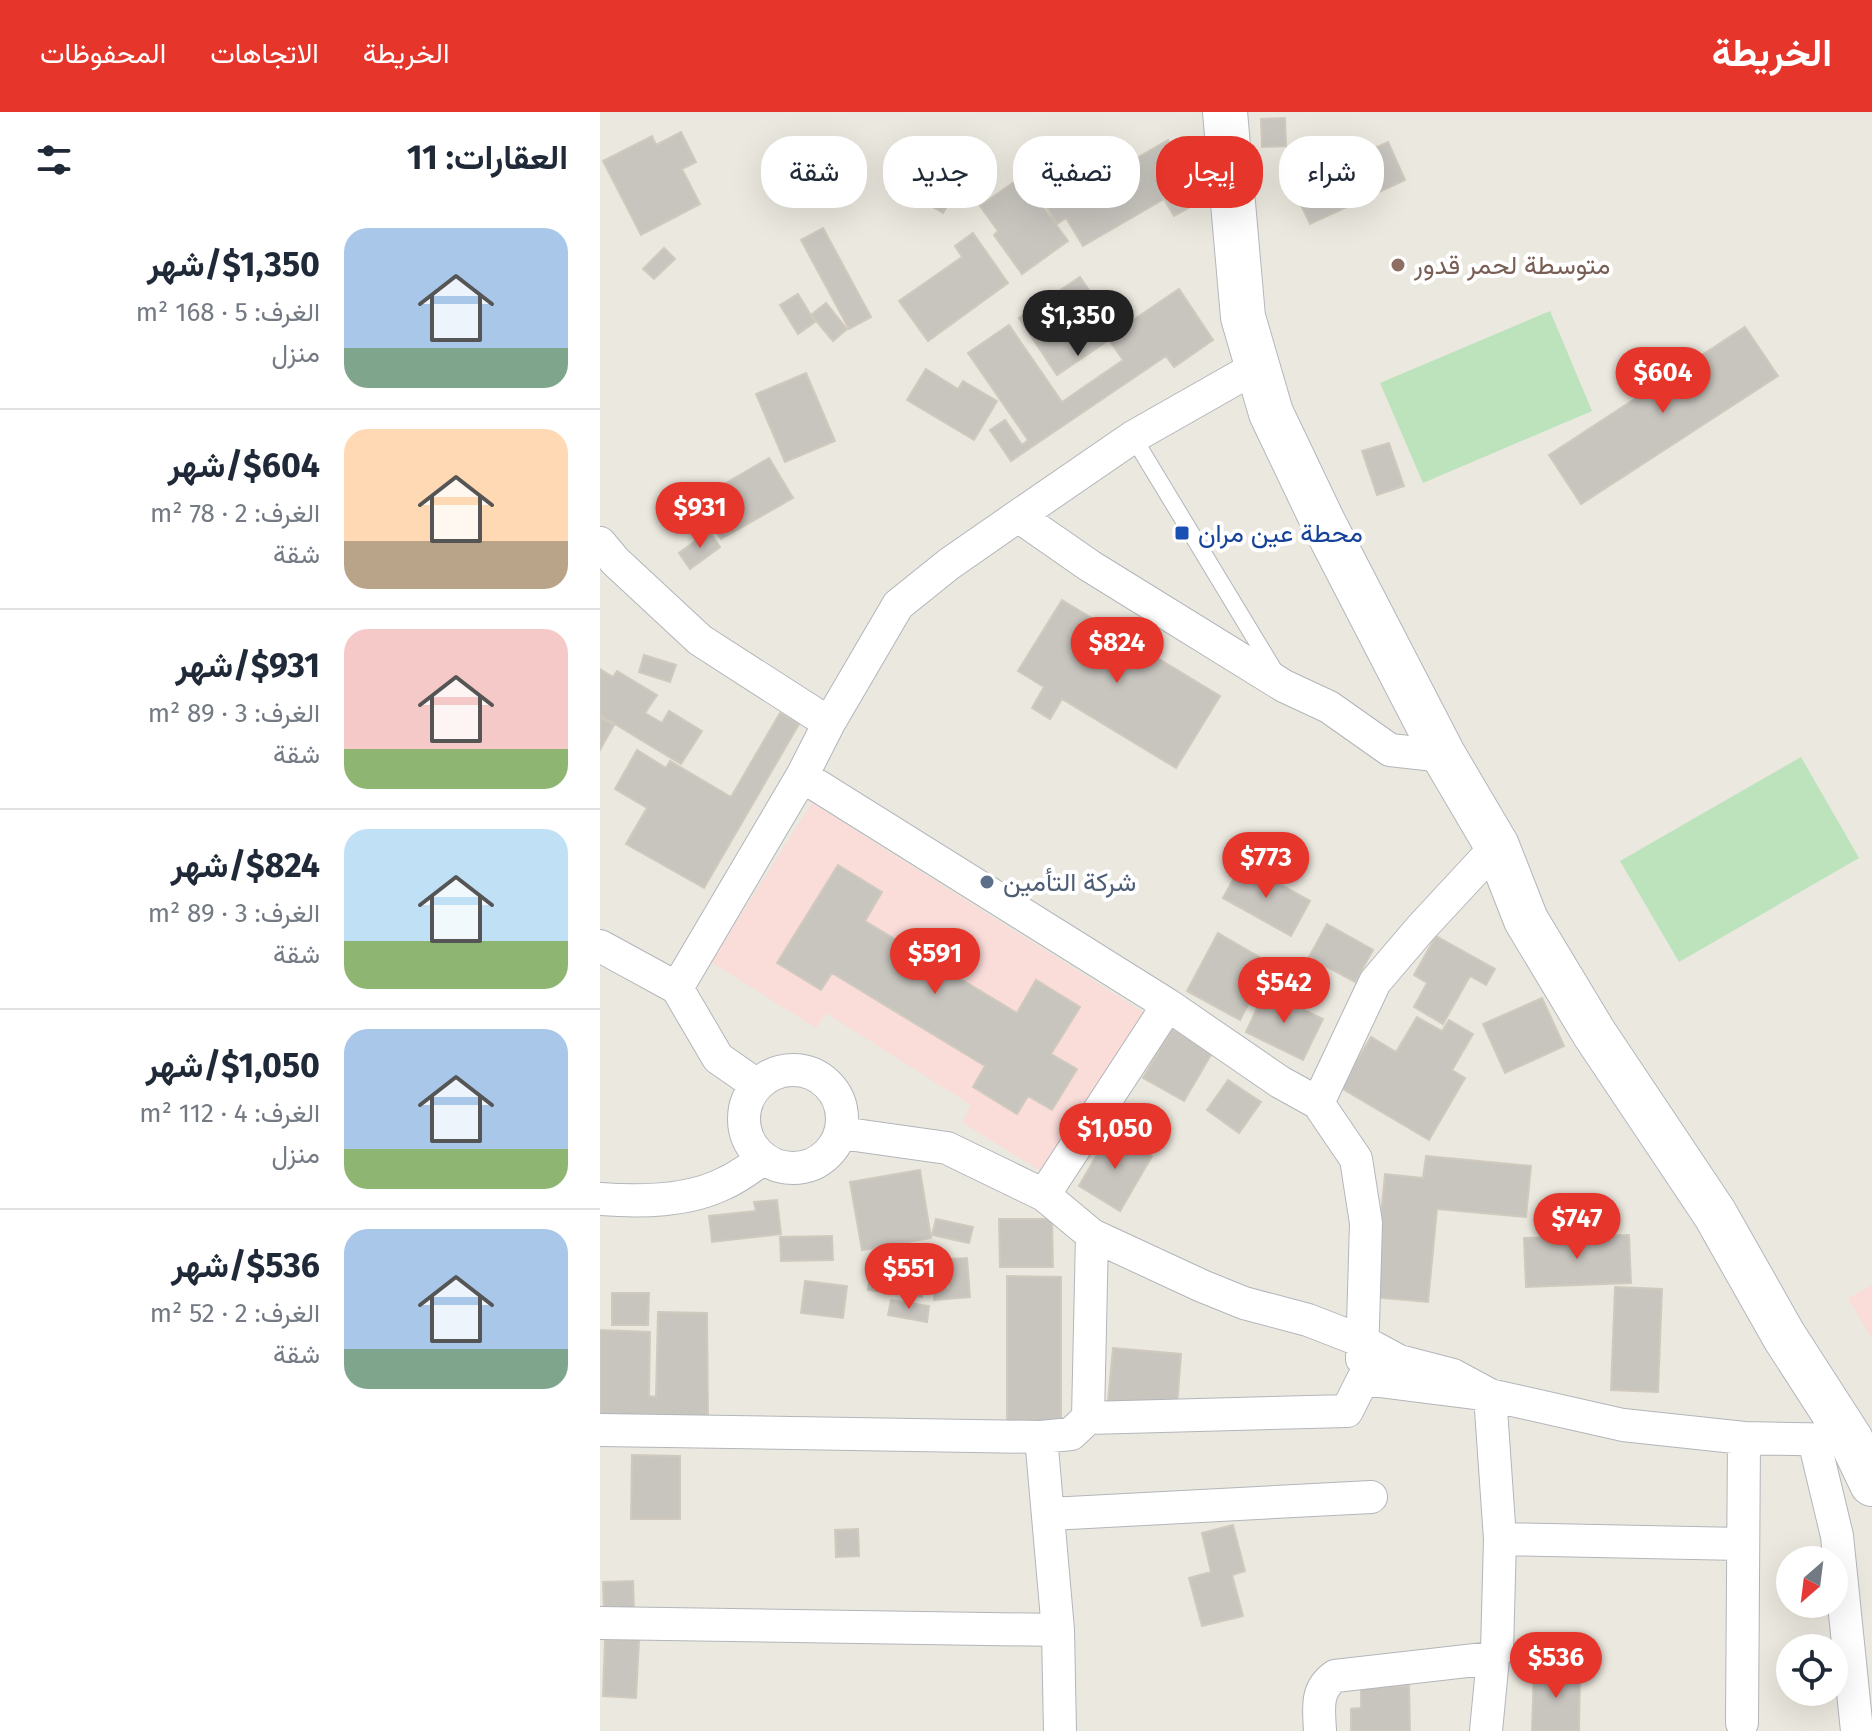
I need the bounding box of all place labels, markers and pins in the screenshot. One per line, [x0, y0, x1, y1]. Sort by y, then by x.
place label: متوسطة لحمر قدور [1413, 250, 1610, 281]
marker: متوسطة لحمر قدور [1389, 256, 1407, 274]
pin: $1,350 [1013, 290, 1143, 358]
pin: $604 [1616, 347, 1710, 415]
pin: $931 [653, 482, 747, 550]
place label: محطة عين مران [1198, 518, 1363, 549]
marker: محطة عين مران [1173, 524, 1191, 542]
pin: $824 [1070, 617, 1164, 685]
pin: $773 [1219, 832, 1313, 900]
place label: شركة التأمين [1003, 867, 1136, 898]
marker: شركة التأمين [978, 873, 996, 891]
pin: $591 [888, 928, 982, 996]
pin: $542 [1237, 957, 1331, 1025]
pin: $1,050 [1050, 1103, 1180, 1171]
pin: $747 [1530, 1193, 1624, 1261]
pin: $551 [862, 1243, 956, 1311]
pin: $536 [1509, 1632, 1603, 1700]

